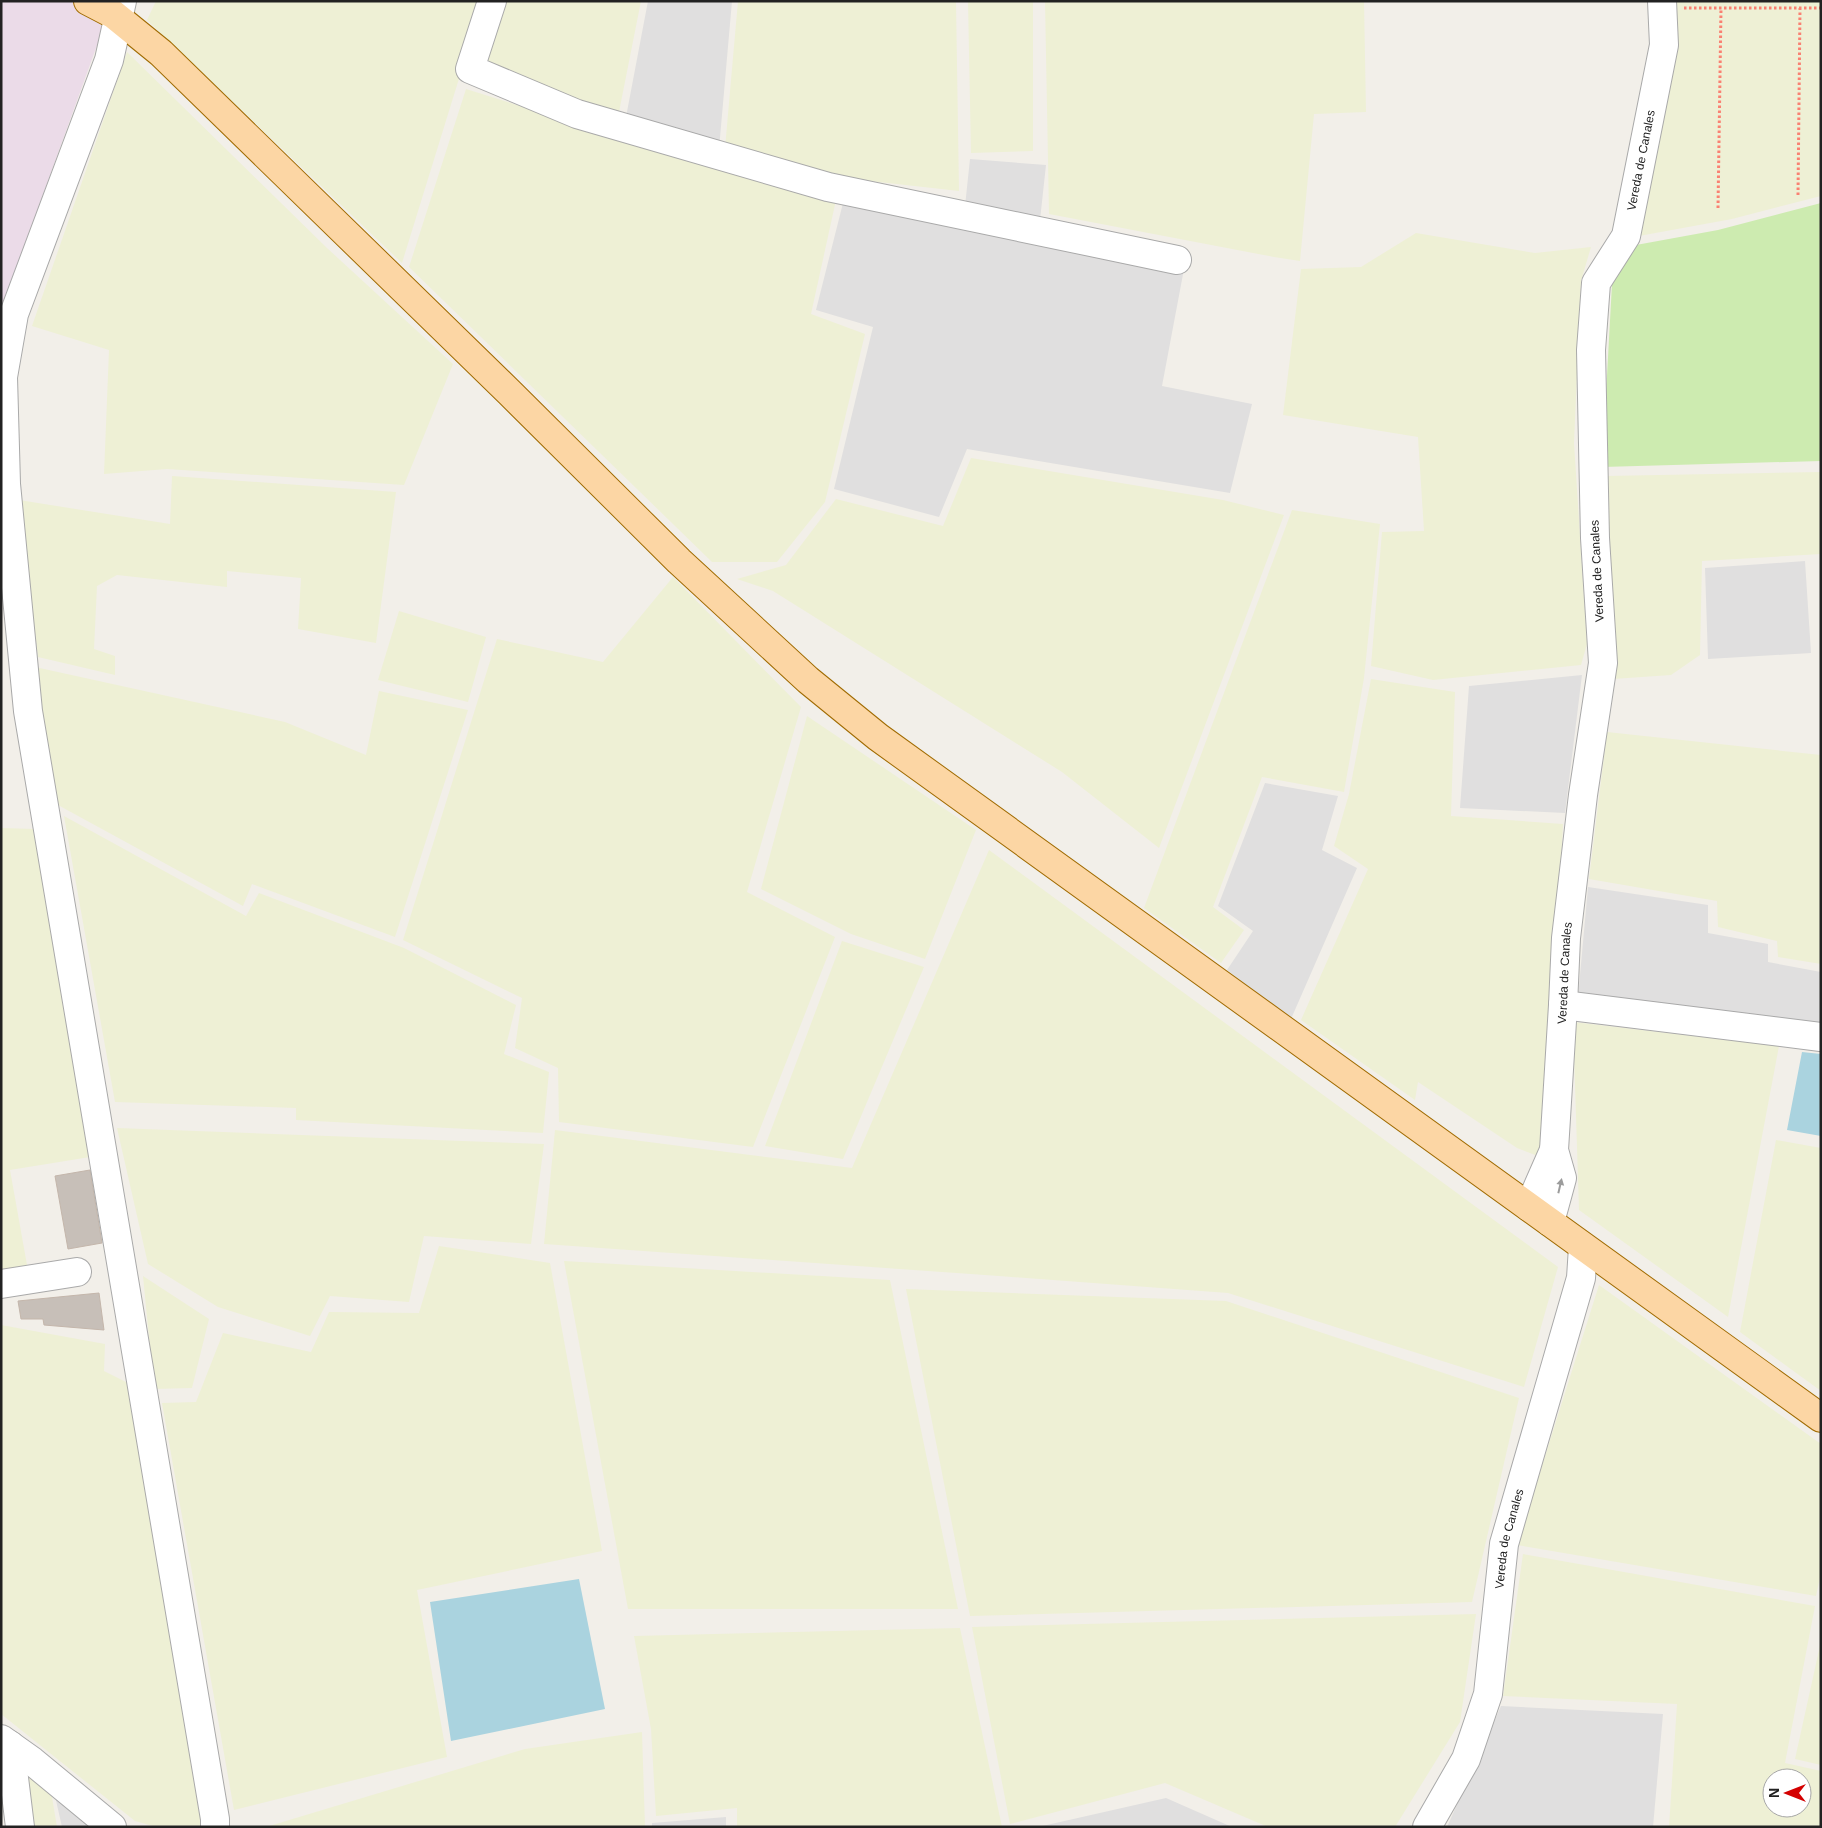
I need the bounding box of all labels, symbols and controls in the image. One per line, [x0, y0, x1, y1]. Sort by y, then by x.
street label: Vereda de Canales [1624, 109, 1658, 212]
street label: Vereda de Canales [1587, 520, 1607, 622]
street label: Vereda de Canales [1555, 921, 1575, 1025]
one-way arrow [1556, 1179, 1564, 1194]
street label: Vereda de Canales [1492, 1487, 1527, 1589]
north arrow [1762, 1768, 1812, 1818]
text: N [1766, 1788, 1782, 1798]

